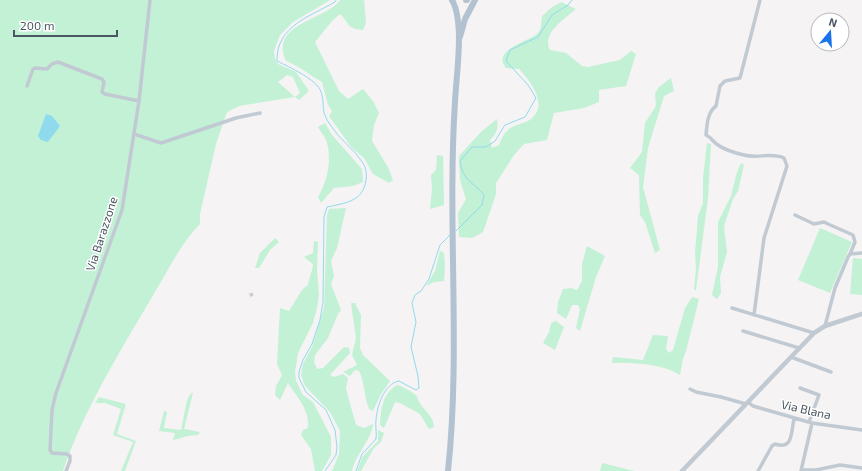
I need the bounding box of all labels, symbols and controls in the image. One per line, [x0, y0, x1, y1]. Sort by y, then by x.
scale bar [14, 12, 117, 38]
north arrow [810, 12, 850, 52]
text: N [827, 15, 839, 29]
text: 200 m [20, 18, 54, 32]
street label: Via Barazzone [82, 195, 120, 273]
street label: Via Blana [780, 397, 833, 422]

